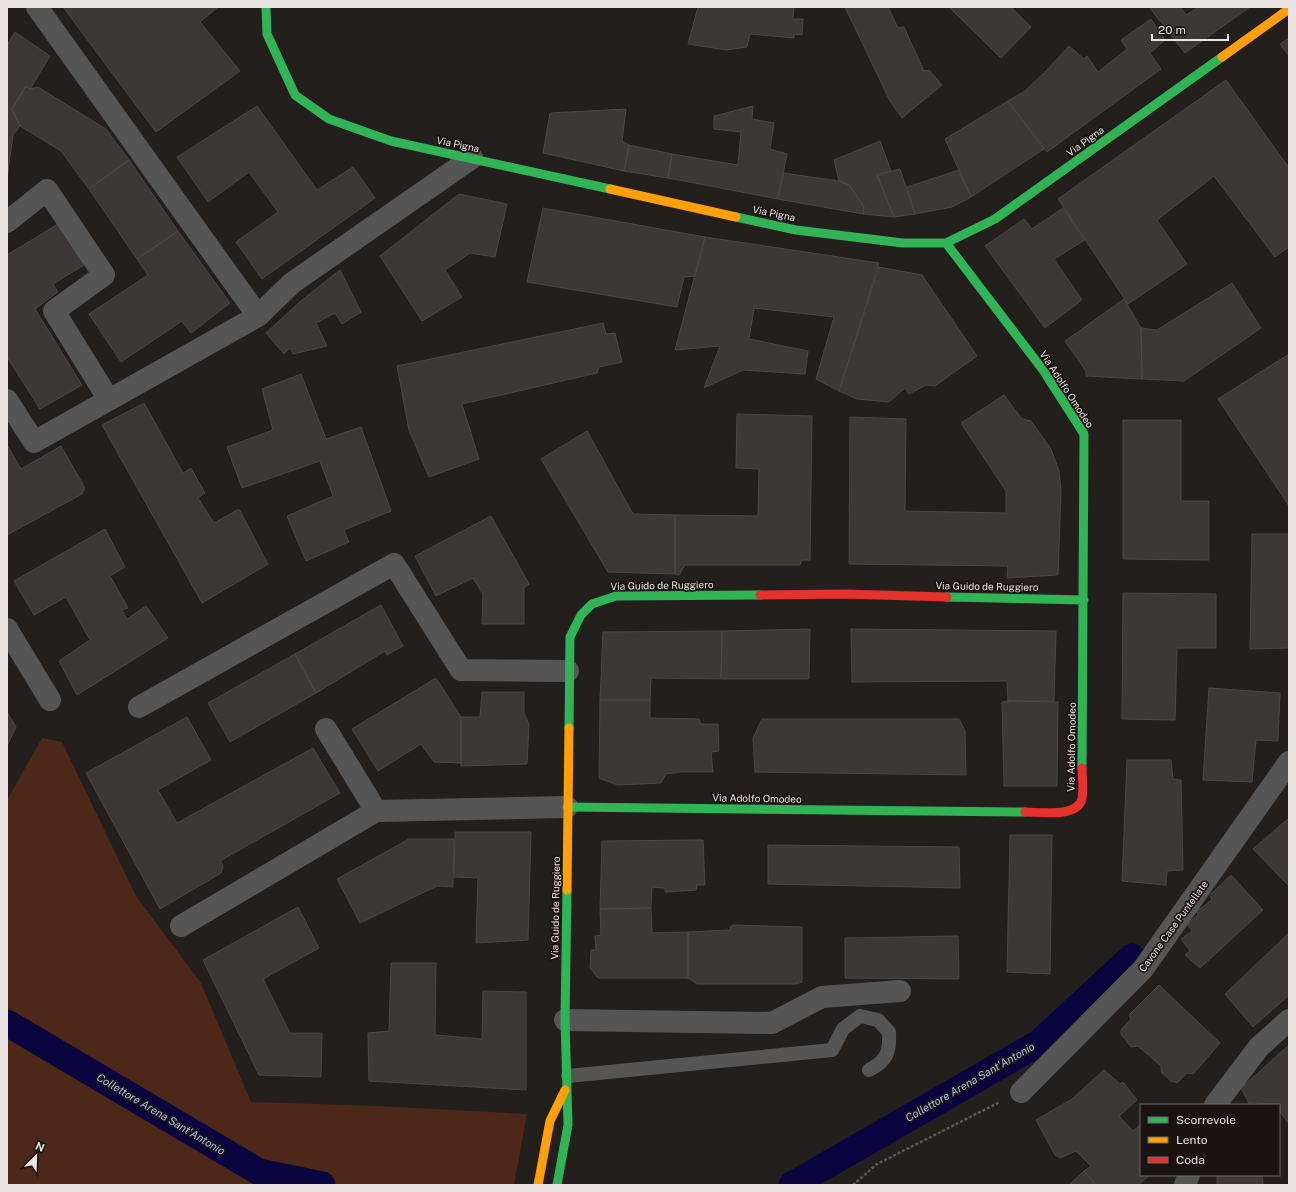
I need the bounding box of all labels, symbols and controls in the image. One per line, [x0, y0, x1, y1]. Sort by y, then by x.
scale bar [1152, 16, 1228, 42]
text: 20 m [1158, 23, 1186, 37]
street label: Via Pigna [1064, 123, 1106, 159]
street label: Via Pigna [435, 134, 481, 154]
street label: Via Pigna [751, 203, 797, 223]
street label: Via Adolfo Omodeo [1038, 348, 1097, 430]
street label: Via Guido de Ruggiero [610, 578, 714, 592]
street label: Via Guido de Ruggiero [935, 579, 1039, 593]
street label: Via Adolfo Omodeo [1064, 702, 1078, 792]
street label: Via Adolfo Omodeo [712, 791, 802, 805]
street label: Via Guido de Ruggiero [548, 856, 562, 960]
street label: Cavone Case Puntellate [1136, 878, 1210, 974]
water label: Collettore Arena Sant'Antonio [903, 1040, 1037, 1124]
water label: Collettore Arena Sant'Antonio [95, 1071, 227, 1157]
legend [1140, 1104, 1280, 1176]
text: Scorrevole [1176, 1113, 1236, 1127]
text: Lento [1176, 1133, 1208, 1147]
north arrow [16, 1136, 56, 1176]
text: N [34, 1140, 46, 1154]
text: Coda [1176, 1153, 1205, 1167]

